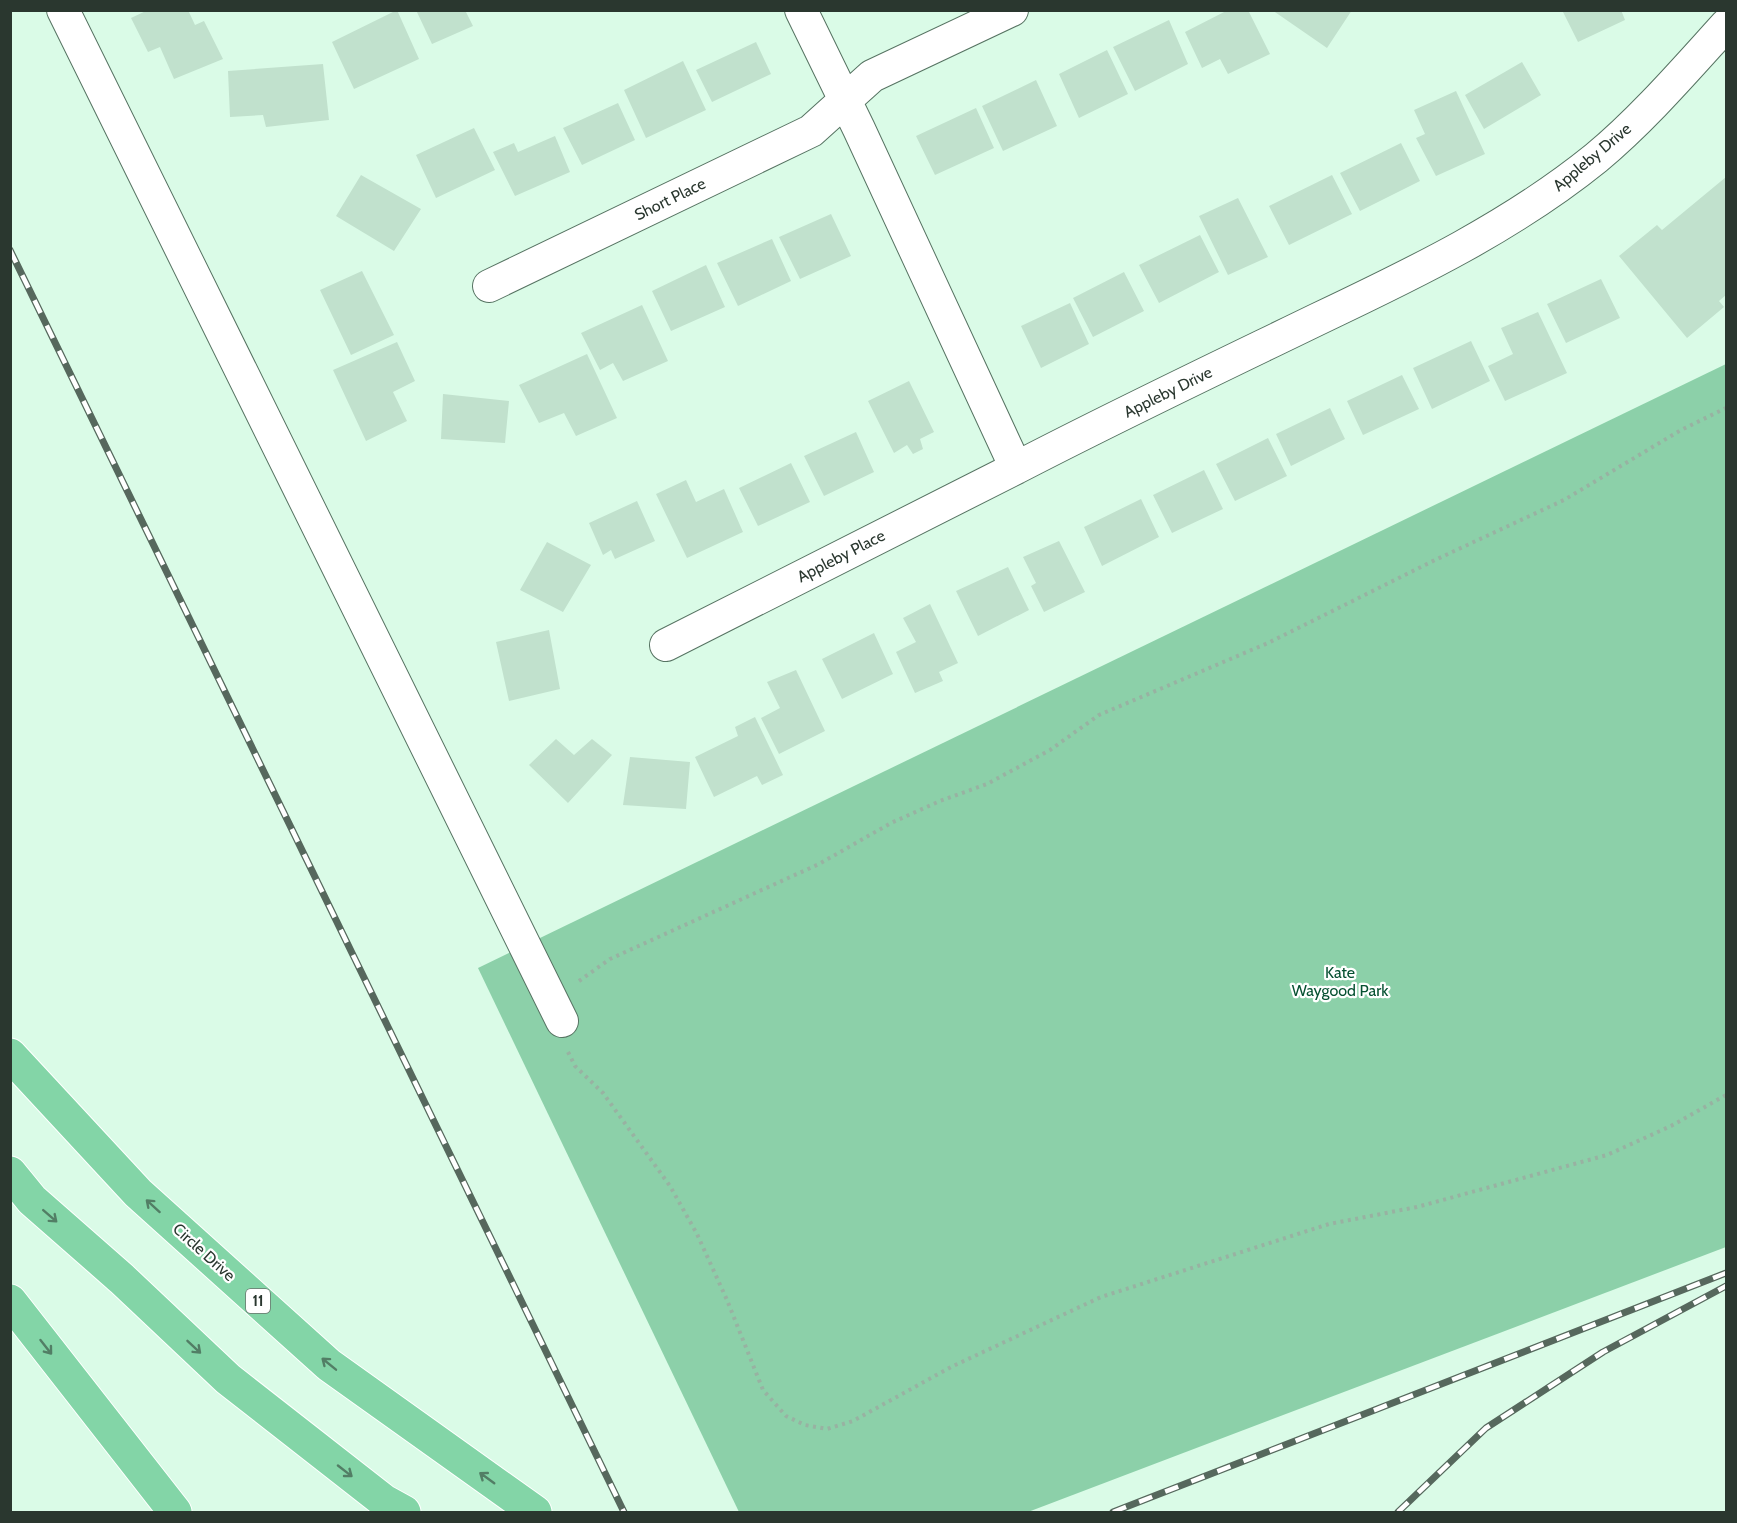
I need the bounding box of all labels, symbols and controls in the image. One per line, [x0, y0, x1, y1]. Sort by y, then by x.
street label: Appleby Drive [1549, 119, 1635, 195]
street label: Short Place [631, 174, 709, 224]
street label: Appleby Drive [1121, 362, 1215, 422]
street label: Appleby Place [794, 526, 888, 586]
park label: Kate Waygood Park [1292, 963, 1389, 1000]
one-way arrow [146, 1199, 161, 1213]
one-way arrow [42, 1209, 57, 1223]
street label: Circle Drive [169, 1219, 239, 1285]
road number: 11 [246, 1289, 270, 1313]
one-way arrow [40, 1339, 53, 1355]
one-way arrow [187, 1340, 202, 1354]
one-way arrow [321, 1358, 337, 1371]
one-way arrow [337, 1464, 353, 1477]
one-way arrow [480, 1472, 496, 1484]

